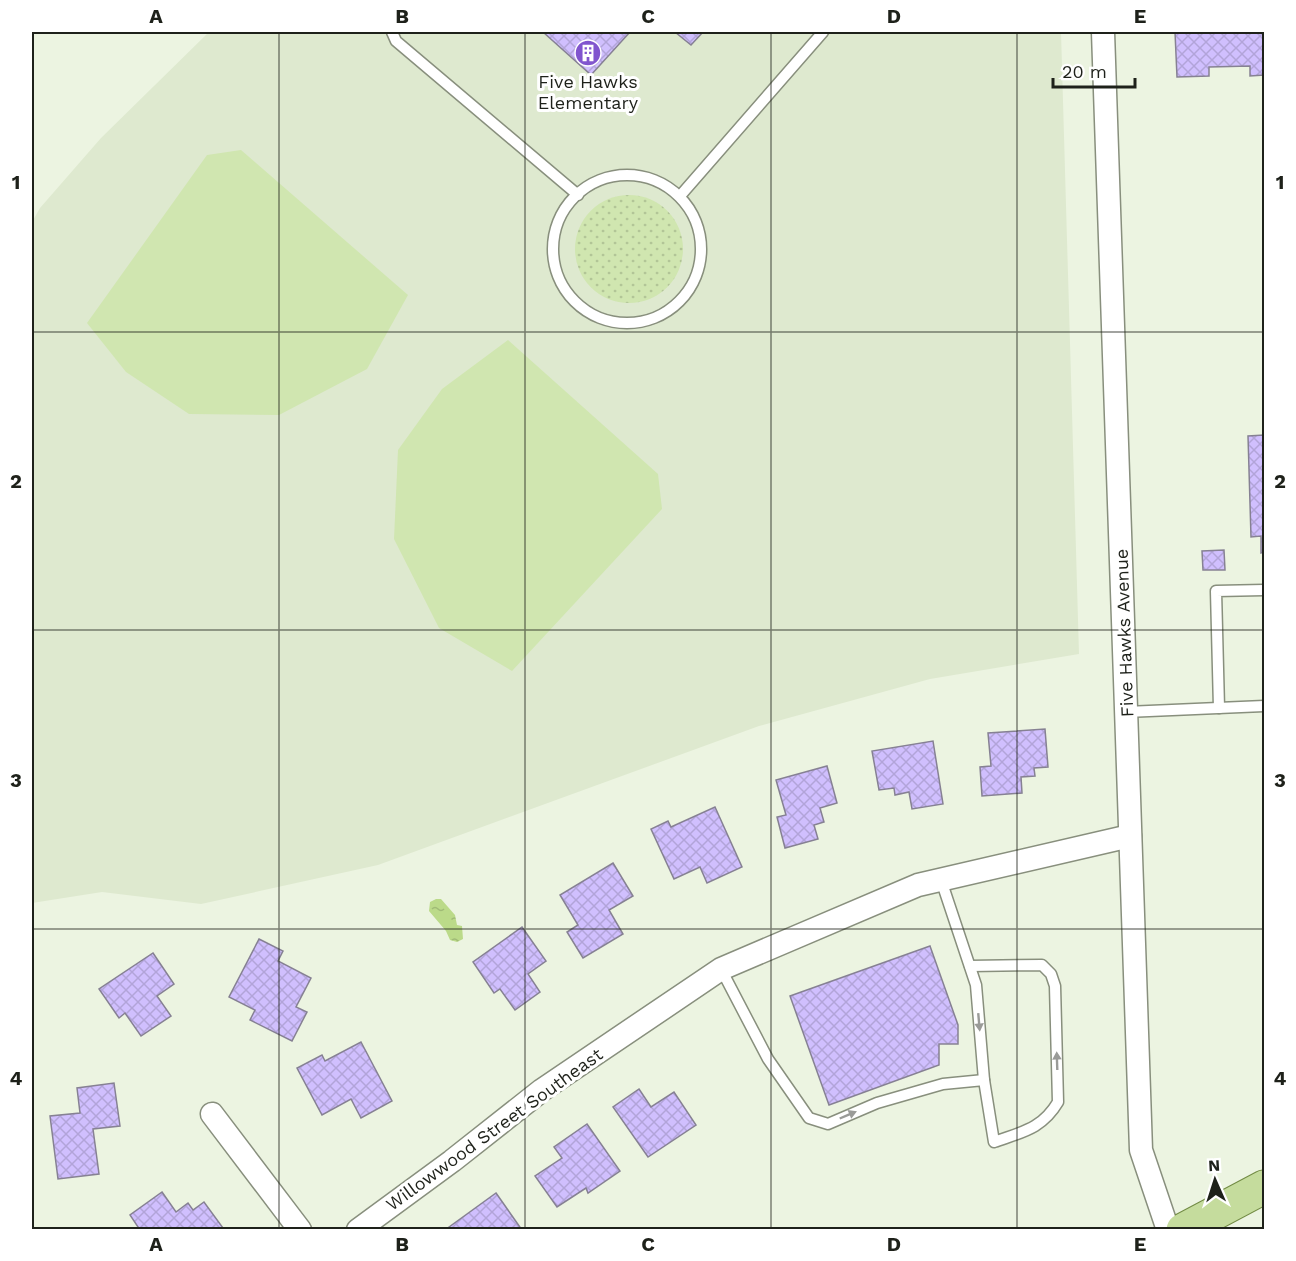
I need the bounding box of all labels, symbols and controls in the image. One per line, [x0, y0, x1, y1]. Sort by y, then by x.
text: A [149, 4, 163, 28]
text: B [395, 4, 409, 28]
text: C [641, 4, 655, 28]
text: D [887, 4, 901, 28]
text: E [1134, 4, 1146, 28]
building icon: Five Hawks Elementary [573, 38, 603, 68]
scale bar [1053, 51, 1136, 89]
text: 20 m [1062, 61, 1107, 82]
place label: Five Hawks Elementary [538, 71, 639, 113]
text: 1 [12, 170, 20, 194]
text: 1 [1276, 170, 1284, 194]
text: 2 [10, 469, 22, 493]
text: 2 [1274, 469, 1286, 493]
street label: Five Hawks Avenue [1111, 548, 1137, 718]
text: 3 [10, 768, 22, 792]
text: 3 [1274, 768, 1286, 792]
one-way arrow [974, 1013, 984, 1032]
street label: Willowwood Street Southeast [382, 1043, 607, 1215]
one-way arrow [1052, 1052, 1062, 1071]
text: 4 [10, 1066, 23, 1090]
text: 4 [1274, 1066, 1287, 1090]
one-way arrow [839, 1111, 856, 1120]
north arrow [1185, 1150, 1245, 1210]
text: N [1208, 1156, 1221, 1175]
text: A [149, 1232, 163, 1256]
text: B [395, 1232, 409, 1256]
text: C [641, 1232, 655, 1256]
text: D [887, 1232, 901, 1256]
text: E [1134, 1232, 1146, 1256]

